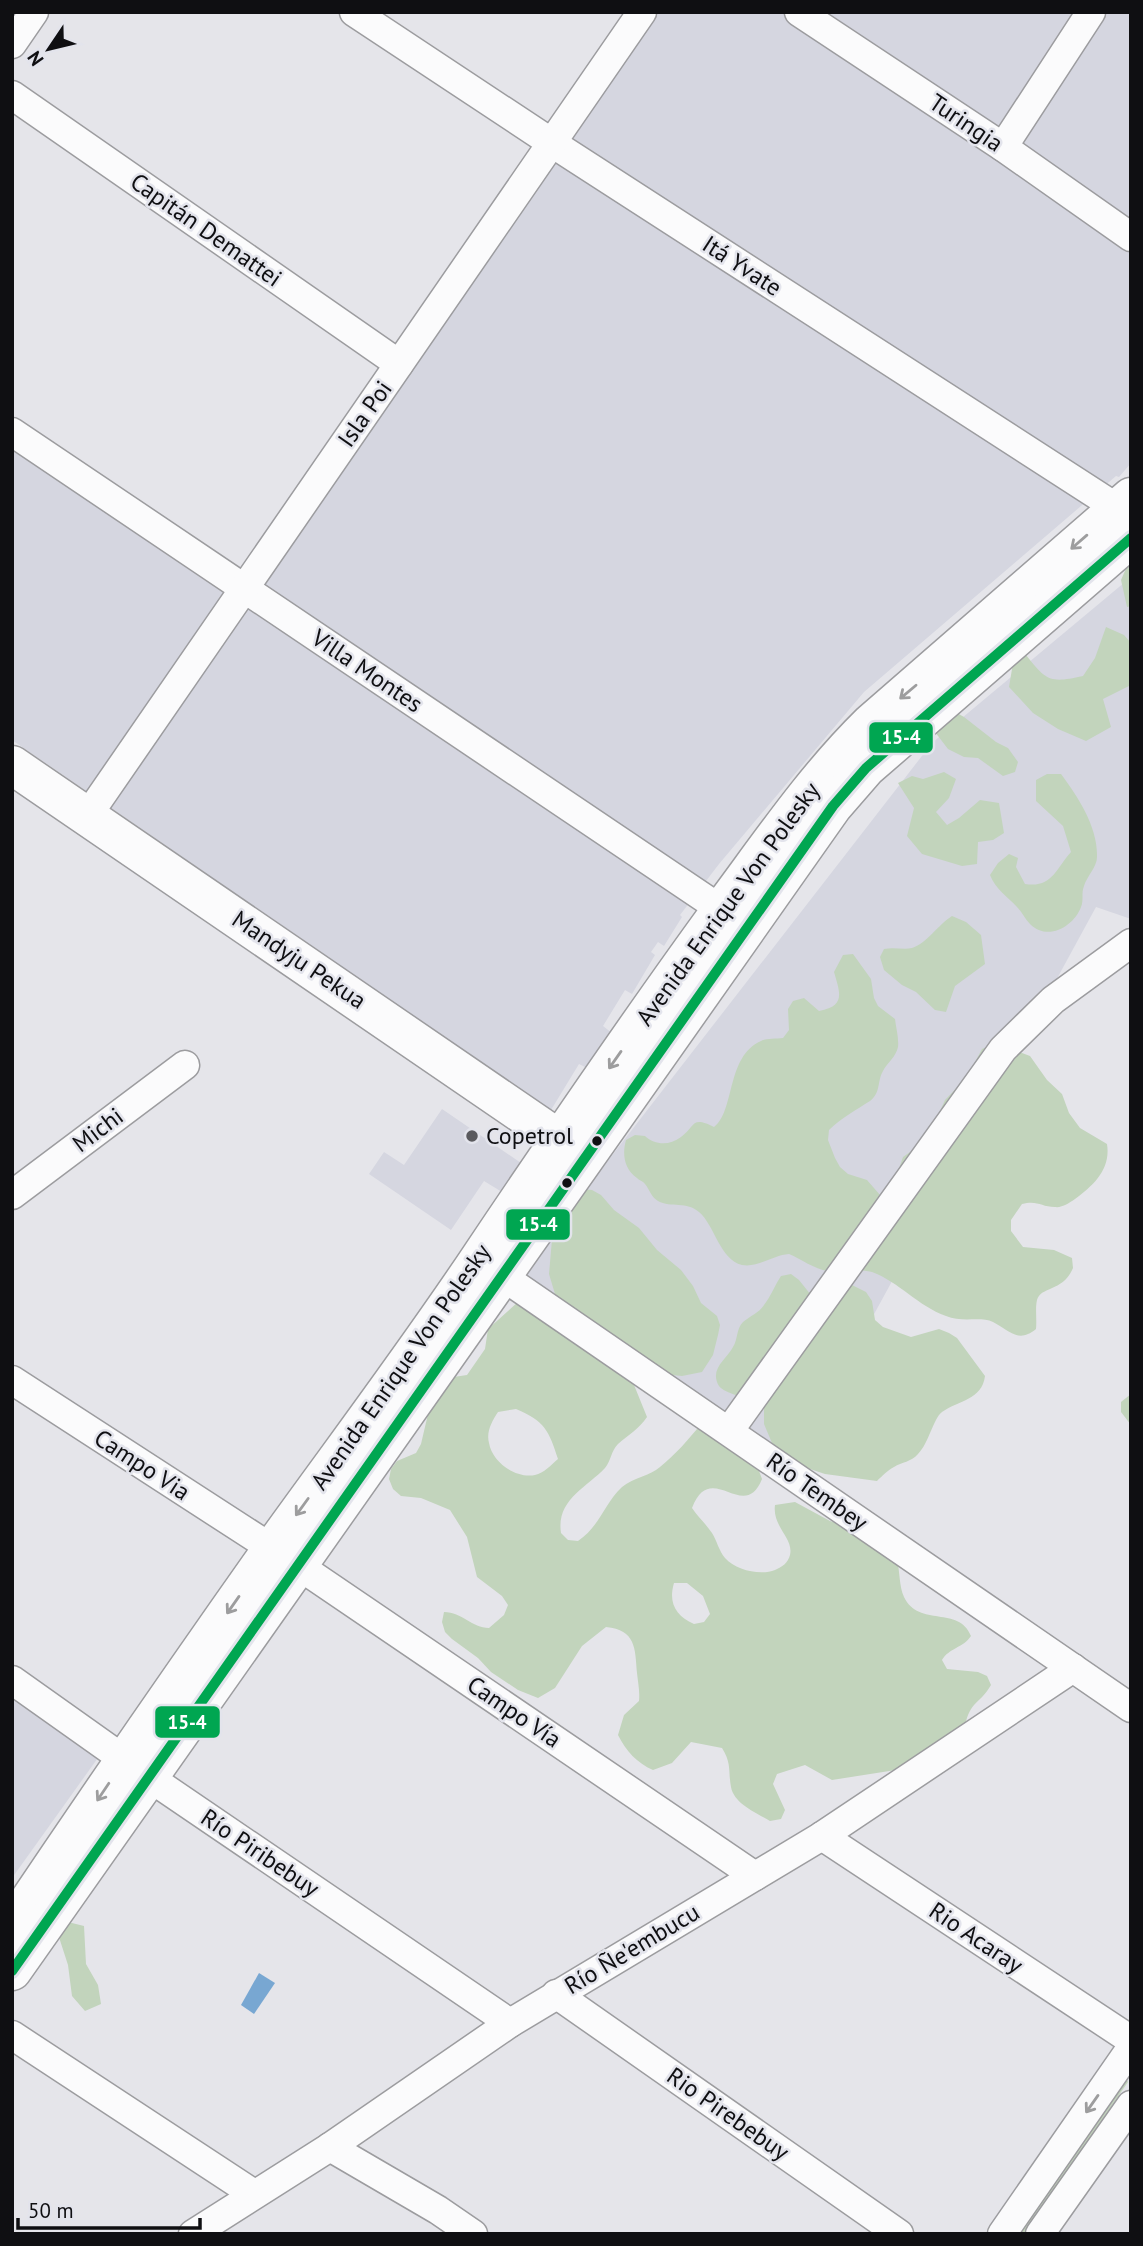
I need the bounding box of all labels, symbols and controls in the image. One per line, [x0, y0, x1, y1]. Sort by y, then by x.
north arrow [14, 14, 84, 84]
text: N [22, 47, 48, 71]
street label: Turingia [923, 87, 1009, 159]
street label: Capitán Demattei [124, 166, 288, 293]
street label: Itá Yvate [697, 228, 788, 303]
street label: Isla Poi [331, 374, 399, 453]
one-way arrow [1071, 534, 1089, 550]
street label: Villa Montes [305, 622, 429, 719]
one-way arrow [899, 684, 917, 700]
line badge: 15-4 [868, 721, 934, 754]
text: 15-4 [881, 725, 921, 749]
street label: Avenida Enrique Von Polesky [629, 776, 826, 1032]
street label: Mandyju Pekua [226, 903, 372, 1016]
one-way arrow [607, 1050, 622, 1069]
street label: Michi [66, 1100, 129, 1159]
place label: Copetrol [486, 1120, 573, 1151]
marker: Copetrol [464, 1128, 480, 1144]
unlabelled marker [590, 1134, 604, 1148]
unlabelled marker [560, 1176, 574, 1190]
line badge: 15-4 [505, 1208, 571, 1241]
text: 15-4 [518, 1212, 558, 1236]
street label: Avenida Enrique Von Polesky [304, 1238, 497, 1496]
street label: Campo Via [88, 1422, 196, 1507]
street label: Río Tembey [761, 1445, 874, 1538]
one-way arrow [295, 1497, 309, 1516]
one-way arrow [226, 1595, 240, 1614]
street label: Campo Vía [461, 1669, 567, 1754]
line badge: 15-4 [154, 1705, 221, 1739]
text: 15-4 [167, 1710, 207, 1734]
one-way arrow [96, 1782, 110, 1801]
street label: Río Piribebuy [195, 1802, 325, 1904]
street label: Rio Acaray [923, 1895, 1029, 1980]
street label: Río Ñe'embucu [559, 1896, 705, 2001]
street label: Rio Pirebebuy [661, 2060, 796, 2167]
one-way arrow [1085, 2094, 1099, 2113]
scale bar [18, 2186, 200, 2230]
text: 50 m [28, 2197, 74, 2224]

